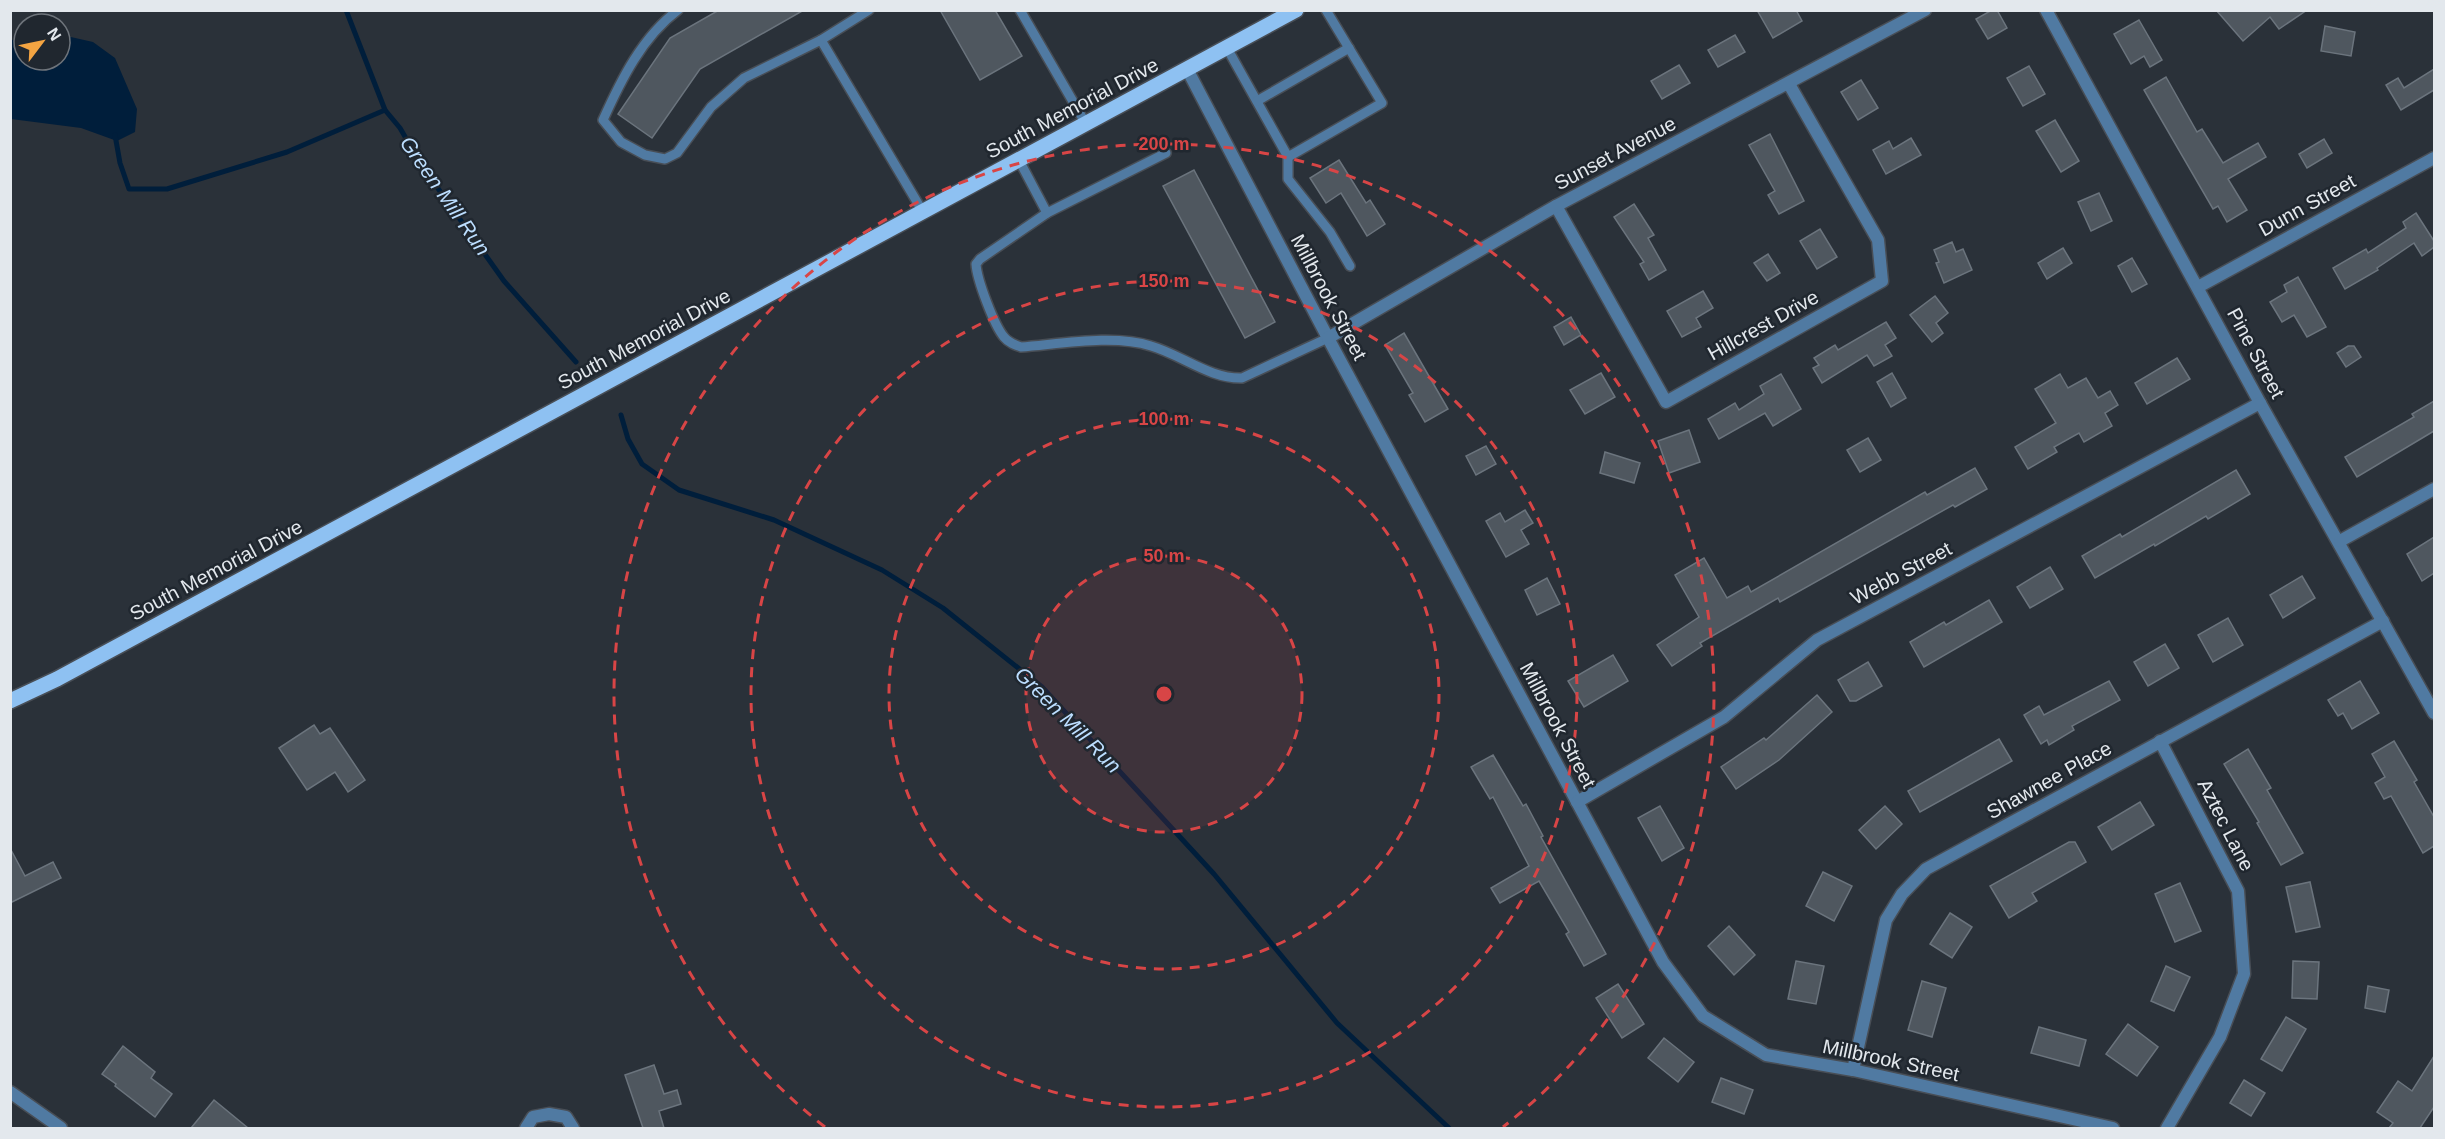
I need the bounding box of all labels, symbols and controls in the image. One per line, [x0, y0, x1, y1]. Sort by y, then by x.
north arrow [12, 12, 72, 72]
text: N [44, 25, 65, 44]
street label: South Memorial Drive [982, 53, 1162, 163]
street label: Sunset Avenue [1551, 112, 1679, 194]
water label: Green Mill Run [396, 132, 495, 260]
text: 200 m [1138, 134, 1190, 154]
street label: Dunn Street [2255, 169, 2359, 240]
street label: Millbrook Street [1287, 230, 1372, 364]
text: 150 m [1138, 271, 1190, 291]
street label: South Memorial Drive [554, 284, 734, 394]
street label: Hillcrest Drive [1704, 285, 1822, 365]
street label: Pine Street [2223, 304, 2289, 402]
text: 100 m [1138, 409, 1190, 429]
street label: South Memorial Drive [126, 515, 306, 625]
street label: Webb Street [1847, 537, 1955, 609]
text: 50 m [1143, 546, 1185, 566]
street label: Millbrook Street [1516, 658, 1601, 792]
water label: Green Mill Run [1011, 662, 1126, 777]
centre of rings [1154, 684, 1174, 704]
street label: Shawnee Place [1983, 737, 2115, 823]
street label: Aztec Lane [2193, 775, 2259, 875]
street label: Millbrook Street [1821, 1035, 1962, 1085]

